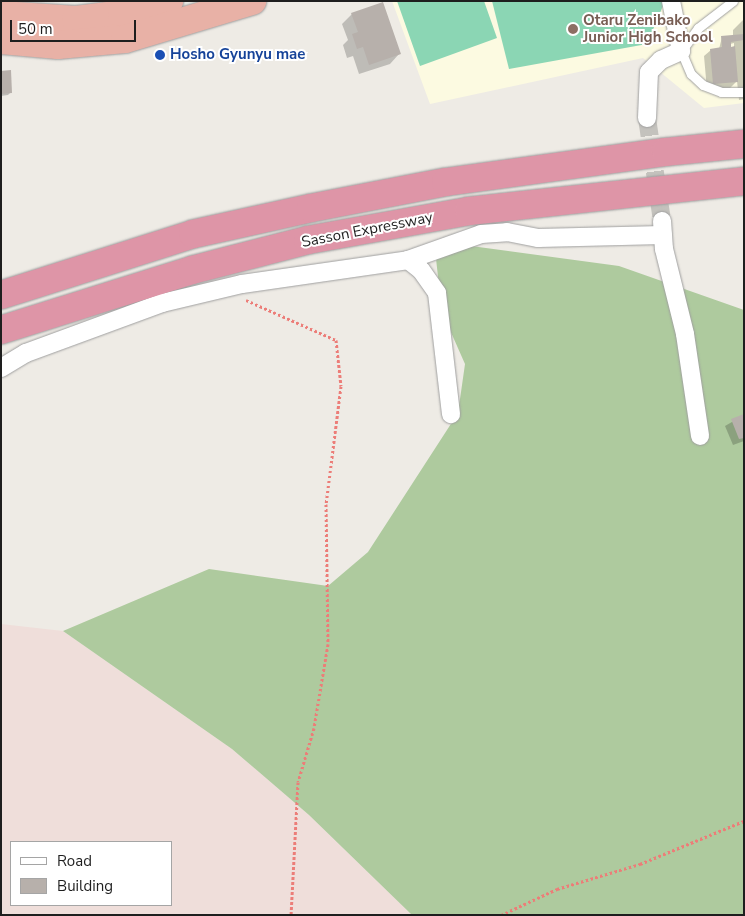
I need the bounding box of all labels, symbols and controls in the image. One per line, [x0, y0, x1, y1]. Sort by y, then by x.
scale bar [12, 10, 139, 42]
place label: Otaru Zenibako Junior High School [583, 11, 713, 46]
text: 50 m [18, 19, 53, 39]
marker: Otaru Zenibako Junior High School [567, 23, 579, 35]
place label: Hosho Gyunyu mae [170, 46, 305, 64]
marker: Hosho Gyunyu mae [154, 49, 166, 61]
street label: Sasson Expressway [300, 208, 434, 252]
legend [10, 841, 172, 906]
text: Road [57, 851, 92, 871]
text: Building [57, 876, 113, 896]

